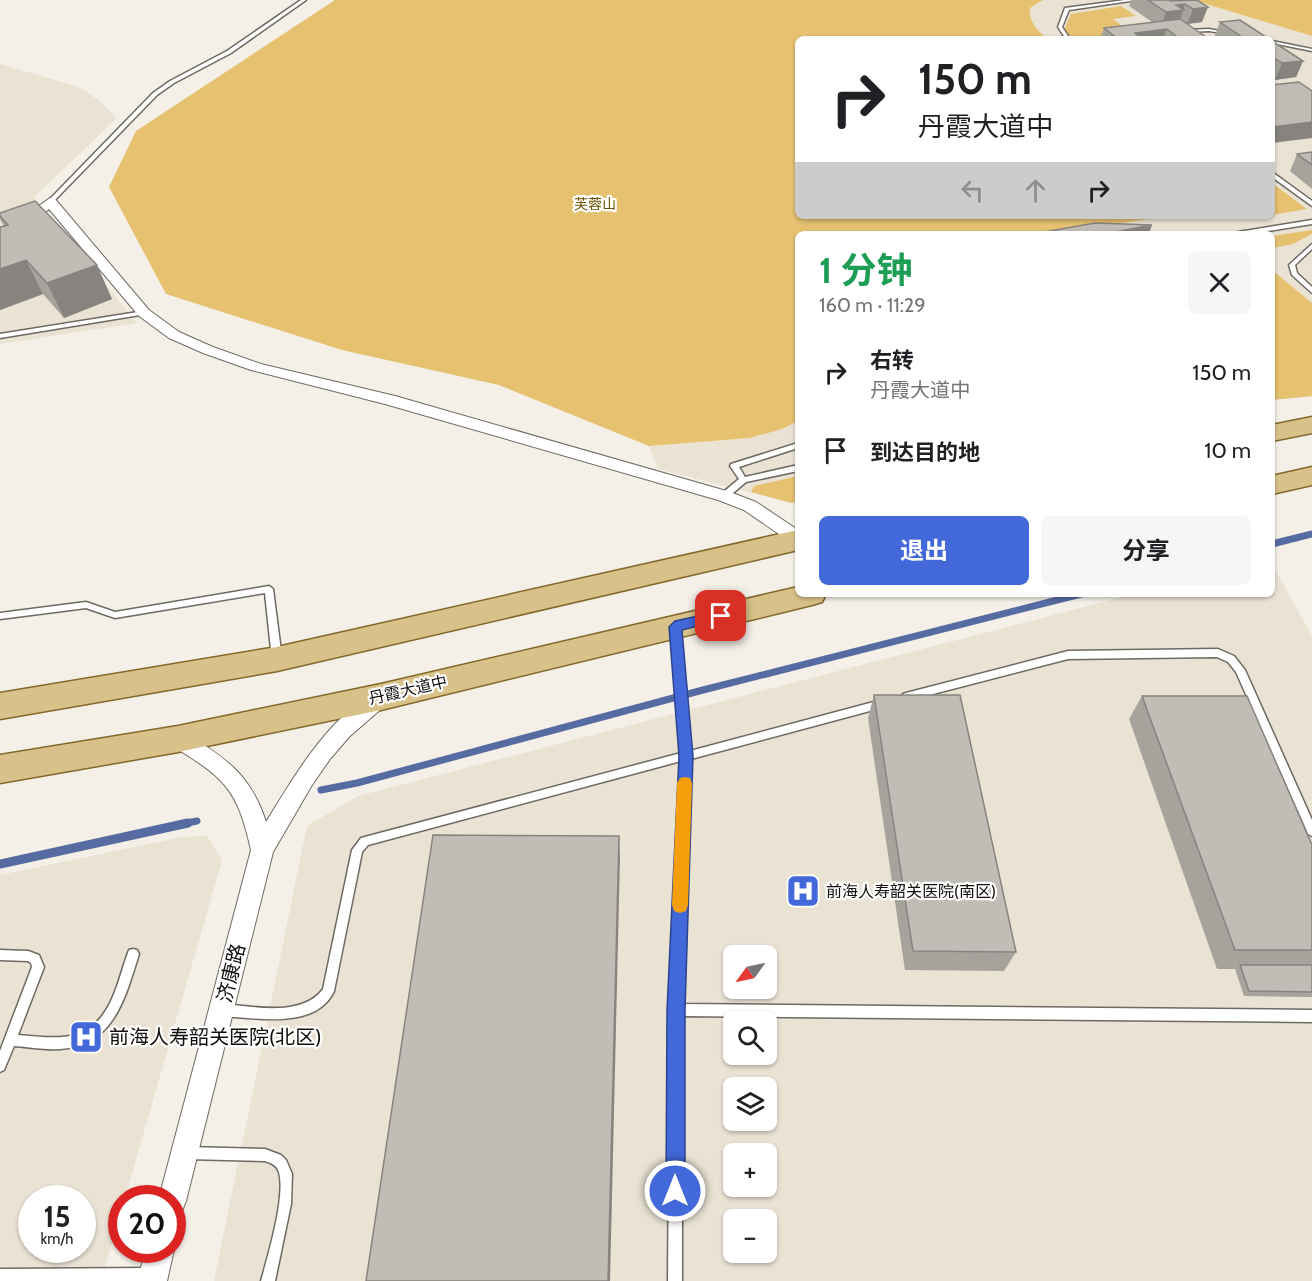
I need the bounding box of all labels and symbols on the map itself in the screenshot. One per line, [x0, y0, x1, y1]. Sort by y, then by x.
park label: 芙蓉山 [574, 195, 616, 213]
pin [695, 590, 746, 641]
street label: 丹霞大道中 [367, 672, 449, 708]
hospital icon: 前海人寿韶关医院(南区) [785, 873, 821, 909]
place label: 前海人寿韶关医院(南区) [826, 882, 996, 901]
street label: 济康路 [212, 941, 250, 1005]
north arrow [723, 945, 777, 999]
hospital icon: 前海人寿韶关医院(北区) [68, 1019, 104, 1055]
place label: 前海人寿韶关医院(北区) [109, 1025, 322, 1049]
position arrow [643, 1159, 707, 1223]
speed limit sign: 20 [108, 1185, 186, 1263]

